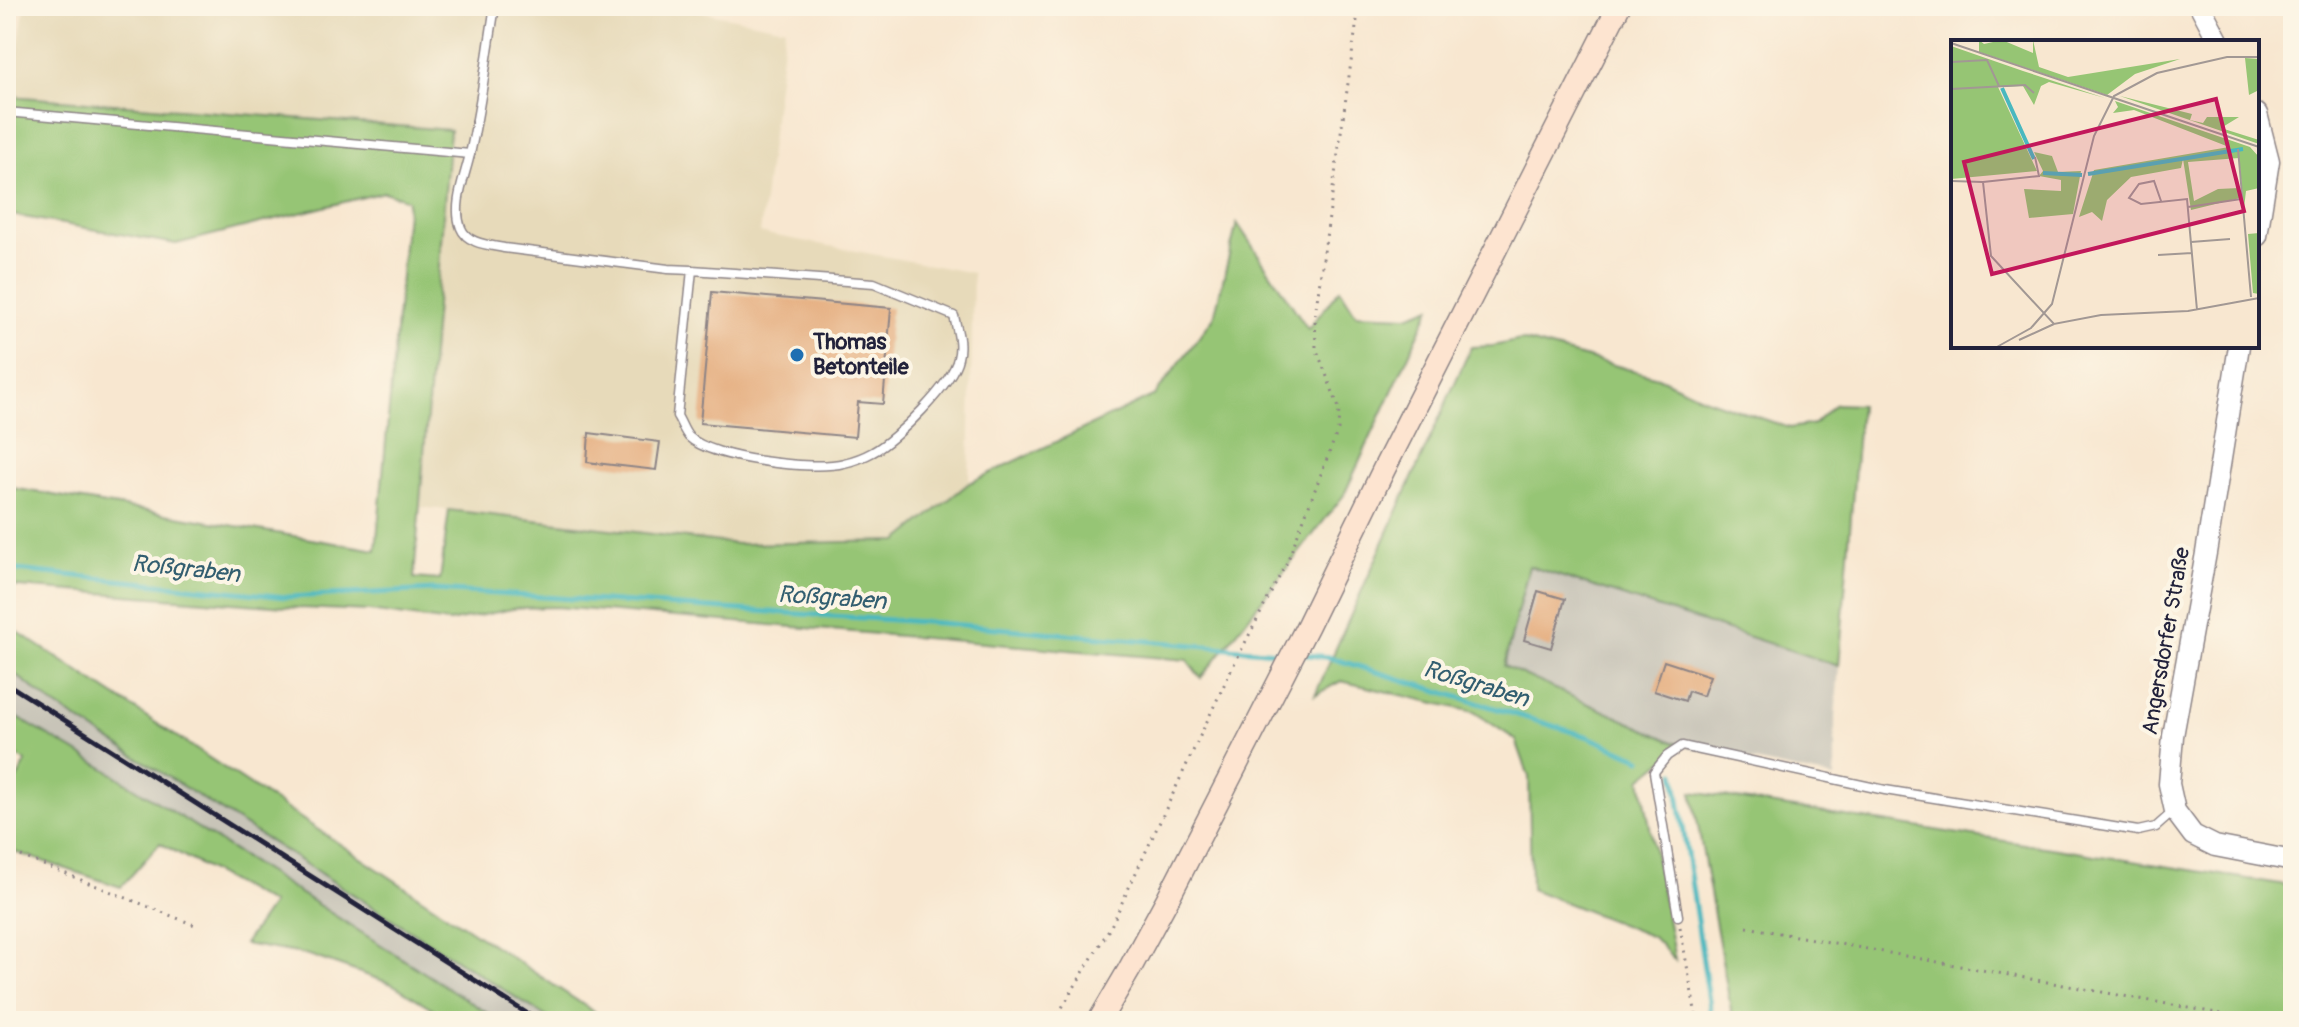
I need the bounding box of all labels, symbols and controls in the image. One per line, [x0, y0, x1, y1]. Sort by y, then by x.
inset map [1951, 40, 2259, 348]
place label: Thomas Betonteile [812, 328, 910, 381]
marker: Thomas Betonteile [788, 346, 806, 364]
street label: Angersdorfer Straße [2136, 545, 2196, 737]
water label: Roßgraben [131, 549, 243, 589]
water label: Roßgraben [777, 580, 888, 616]
water label: Roßgraben [1420, 654, 1533, 714]

